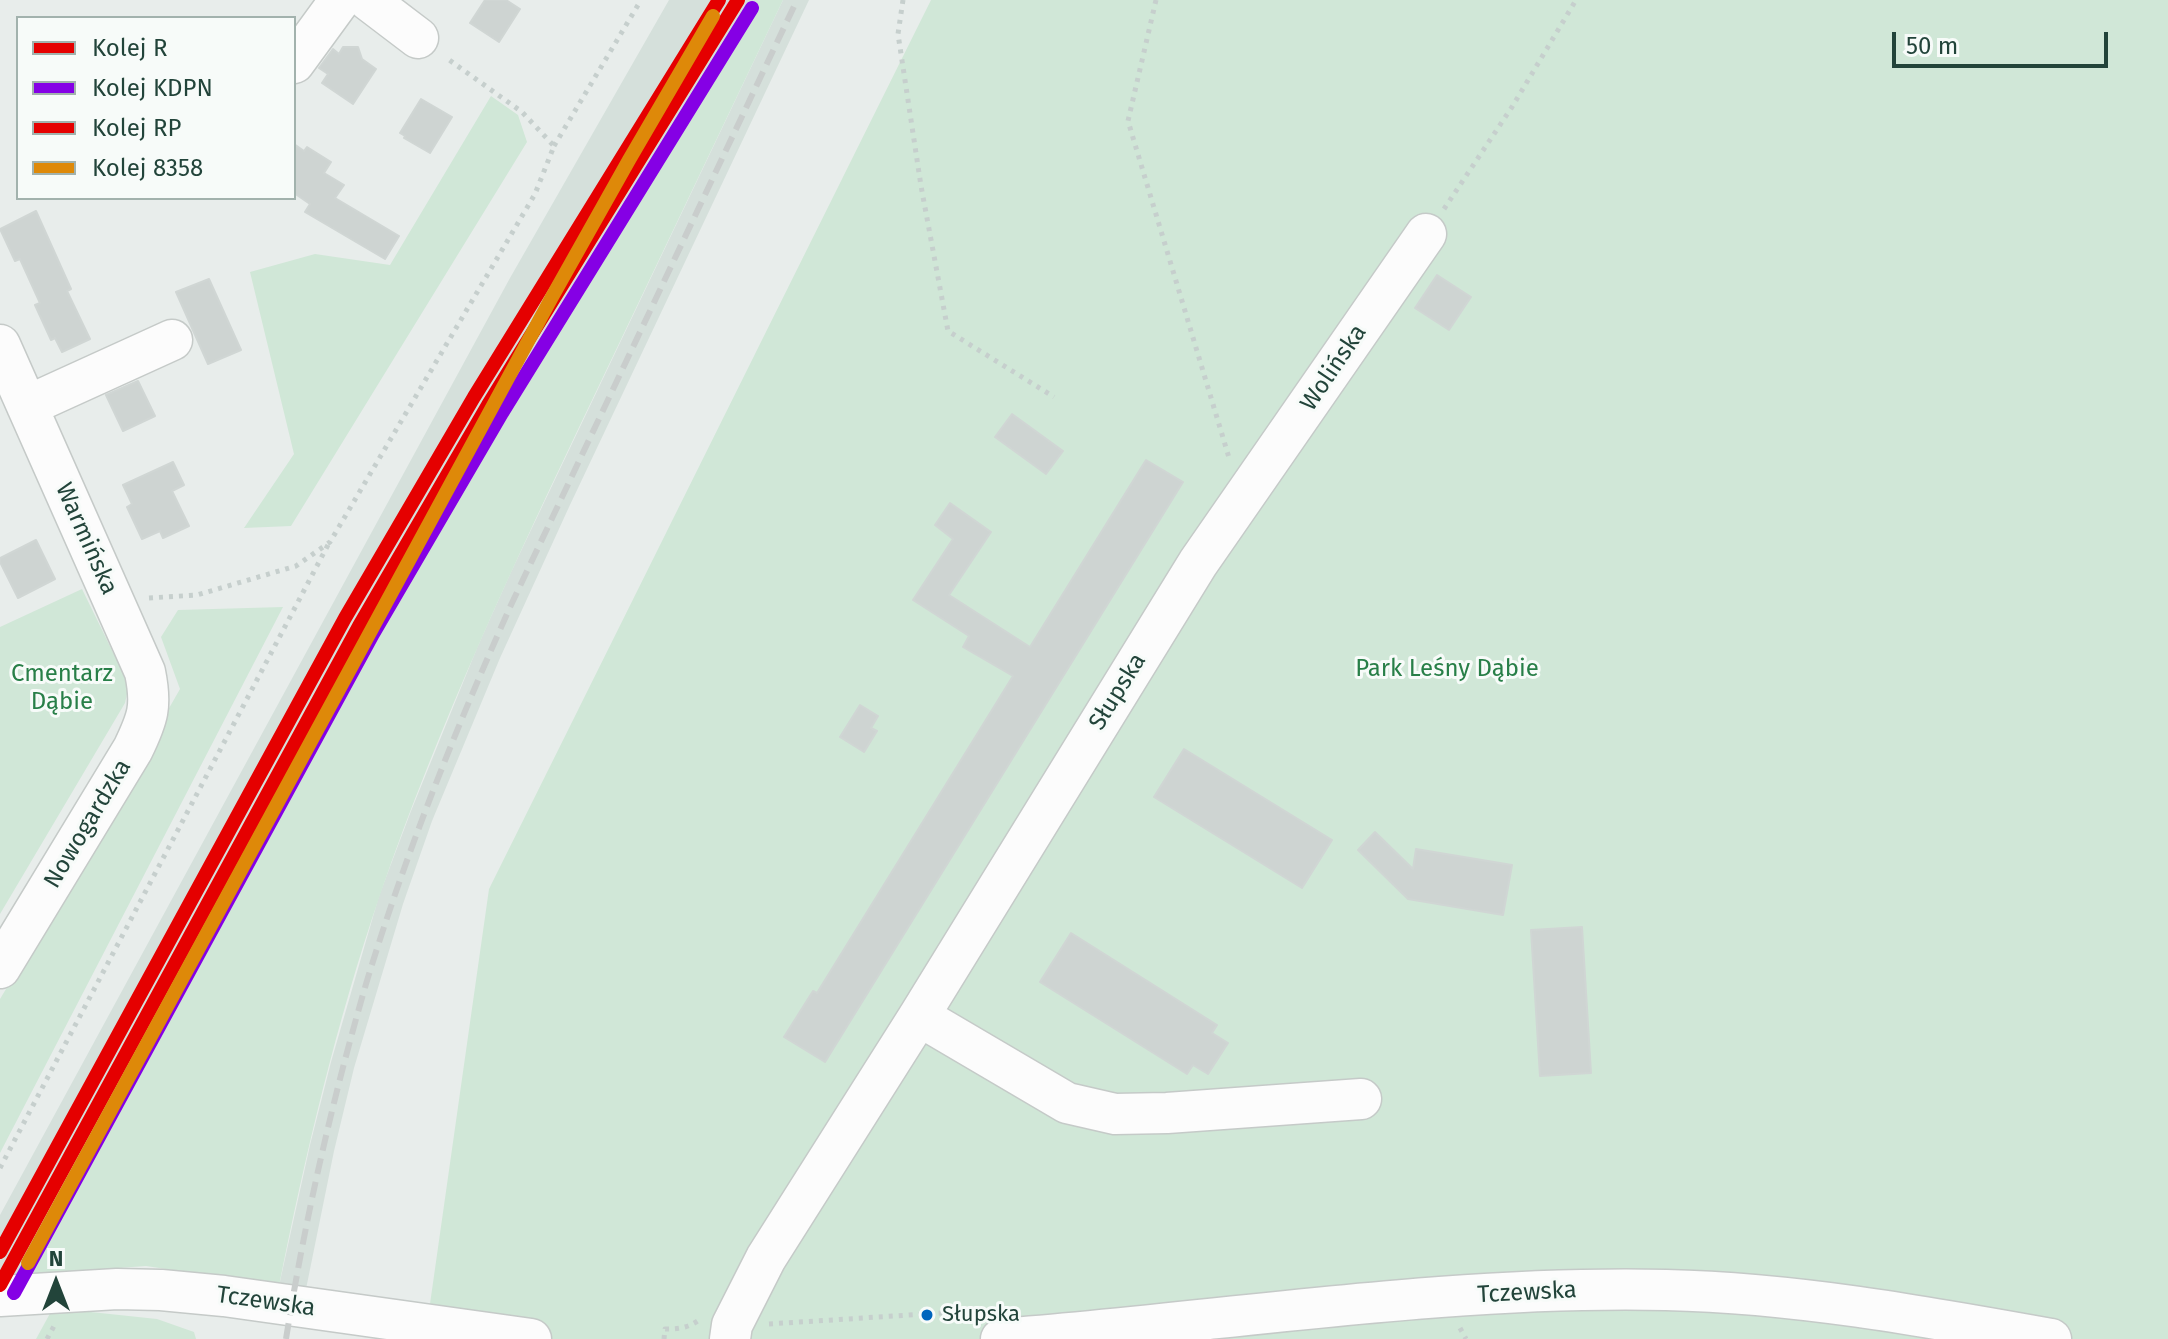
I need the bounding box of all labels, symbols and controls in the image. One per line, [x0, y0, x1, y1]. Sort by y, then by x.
legend [16, 16, 296, 200]
scale bar [1896, 16, 2112, 66]
text: 50 m [1906, 32, 1958, 60]
text: Kolej R [92, 34, 167, 62]
text: Kolej KDPN [92, 74, 213, 102]
text: Kolej RP [92, 114, 181, 142]
text: Kolej 8358 [92, 154, 203, 182]
street label: Wolińska [1295, 319, 1373, 417]
street label: Warmińska [49, 479, 123, 599]
street label: Słupska [1083, 648, 1153, 736]
park label: Park Leśny Dąbie [1355, 655, 1539, 683]
park label: Cmentarz Dąbie [11, 660, 113, 716]
street label: Nowogardzka [38, 754, 138, 894]
north arrow [16, 1243, 96, 1323]
text: N [49, 1245, 63, 1272]
street label: Tczewska [1477, 1276, 1577, 1310]
street label: Tczewska [215, 1281, 317, 1323]
place label: Słupska [942, 1302, 1020, 1328]
marker: Słupska [919, 1307, 935, 1323]

